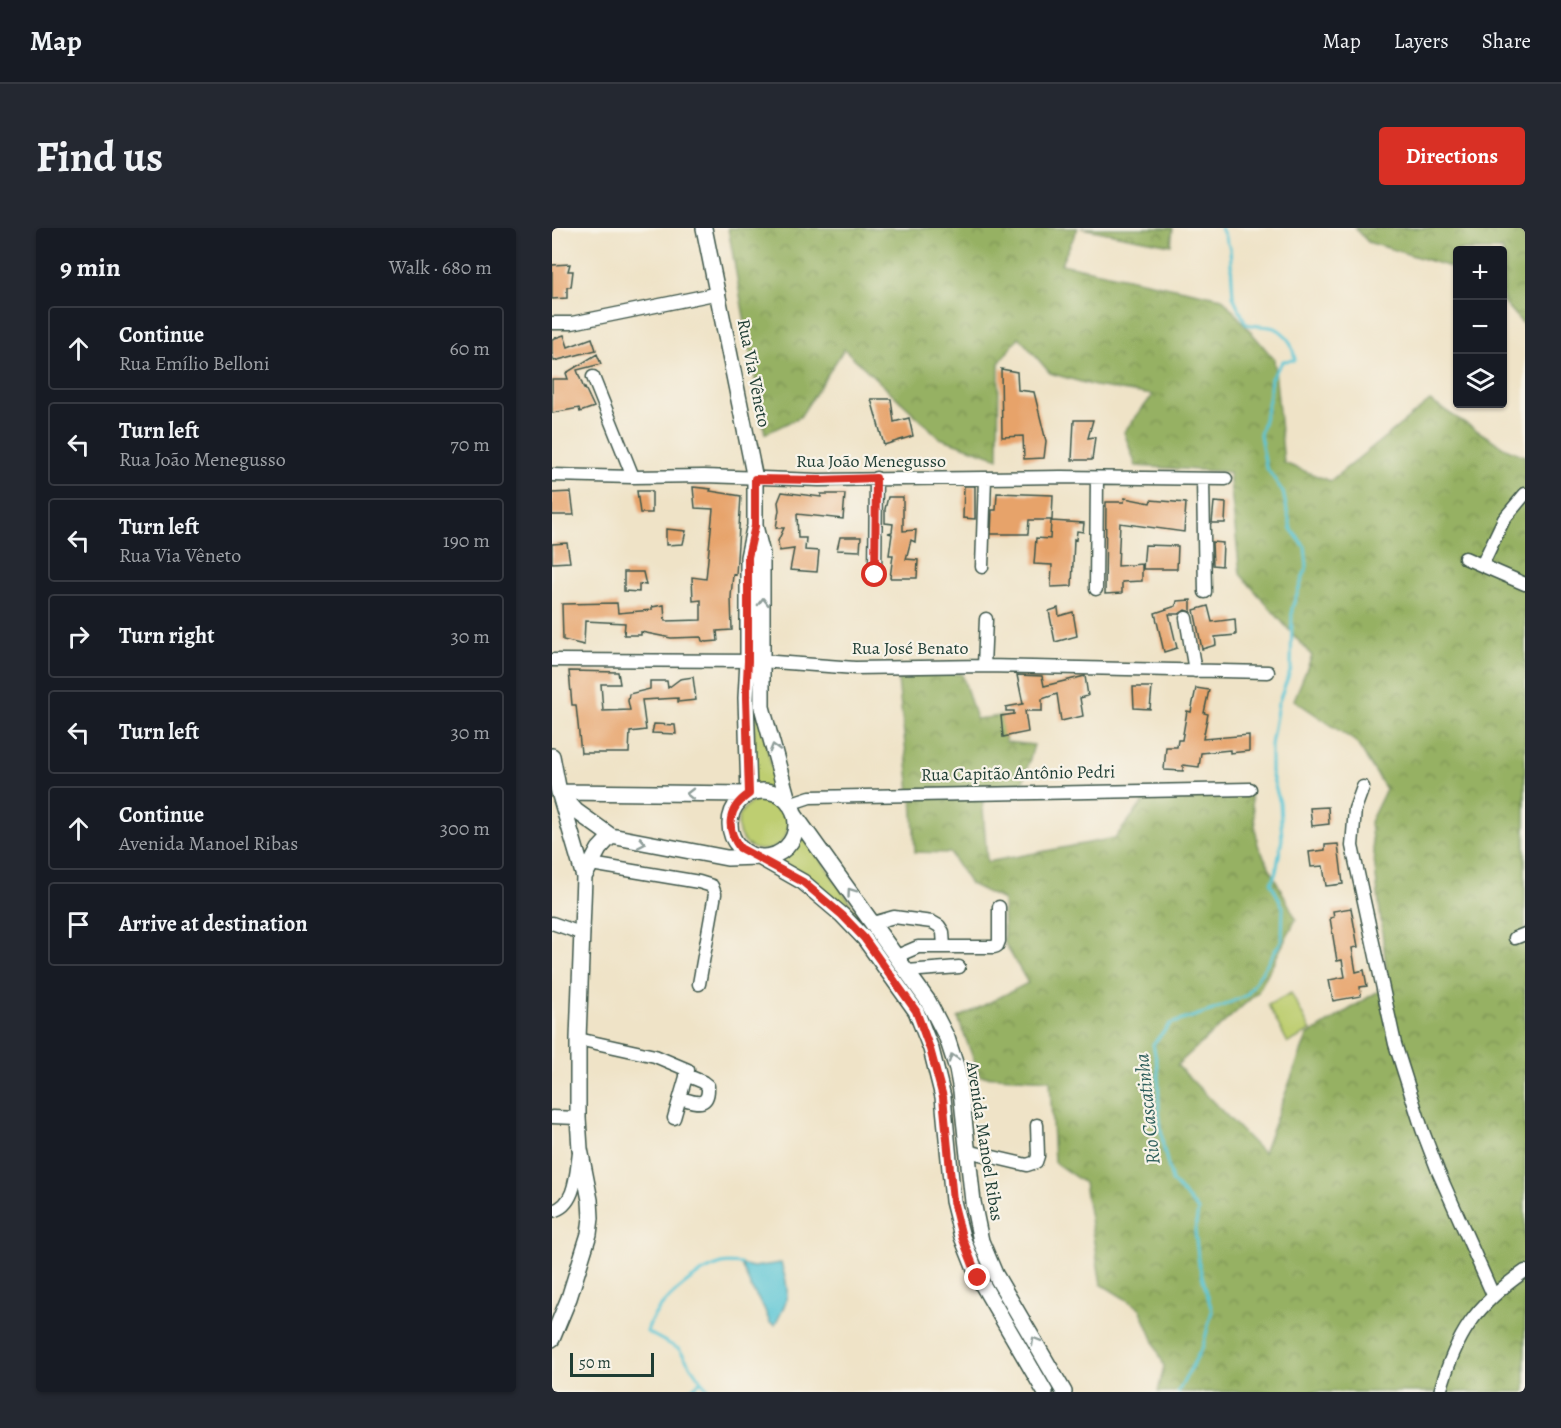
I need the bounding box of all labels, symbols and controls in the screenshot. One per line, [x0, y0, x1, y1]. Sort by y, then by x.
text: Map [30, 22, 82, 60]
text: Map [1322, 27, 1361, 55]
text: Layers [1394, 27, 1449, 55]
text: Share [1482, 27, 1531, 55]
button: Directions [1379, 127, 1525, 185]
text: Find us [36, 128, 163, 185]
map controls [1453, 246, 1507, 408]
button: + [1453, 246, 1507, 300]
text: 9 min [60, 250, 121, 285]
text: Walk · 680 m [389, 254, 492, 281]
button: − [1453, 300, 1507, 354]
street label: Rua Via Vêneto [732, 317, 776, 429]
text: Continue [119, 320, 204, 350]
icon: ahead [62, 332, 95, 365]
text: 60 m [450, 335, 490, 362]
text: Rua Emílio Belloni [119, 350, 270, 377]
button: layers [1453, 354, 1507, 408]
text: Turn left [119, 416, 199, 446]
icon: left [62, 428, 95, 461]
text: 70 m [450, 431, 490, 458]
text: Rua João Menegusso [119, 446, 286, 473]
street label: Rua João Menegusso [796, 449, 946, 473]
text: Turn left [119, 512, 199, 542]
icon: left [62, 524, 95, 557]
text: 190 m [443, 527, 490, 554]
text: Rua Via Vêneto [119, 542, 241, 569]
route start [861, 561, 887, 587]
one-way arrow [757, 598, 769, 607]
icon: right [62, 620, 95, 653]
text: Turn right [119, 621, 215, 651]
text: 30 m [450, 623, 490, 650]
street label: Rua José Benato [852, 636, 968, 660]
icon: left [62, 716, 95, 749]
text: Turn left [119, 717, 199, 747]
text: 30 m [450, 719, 490, 746]
one-way arrow [768, 743, 781, 753]
street label: Rua Capitão Antônio Pedri [921, 759, 1115, 787]
one-way arrow [686, 788, 695, 800]
text: Continue [119, 800, 204, 830]
icon: ahead [62, 812, 95, 845]
text: 300 m [440, 815, 490, 842]
text: Avenida Manoel Ribas [119, 830, 298, 857]
one-way arrow [637, 836, 647, 849]
one-way arrow [848, 888, 859, 899]
icon: arrive [62, 908, 95, 941]
text: Arrive at destination [119, 909, 308, 939]
water label: Rio Cascatinha [1128, 1052, 1167, 1166]
one-way arrow [948, 1053, 960, 1064]
street label: Avenida Manoel Ribas [960, 1058, 1009, 1223]
route end [964, 1264, 990, 1290]
one-way arrow [1030, 1337, 1042, 1348]
scale bar [570, 1350, 654, 1378]
text: 50 m [579, 1352, 611, 1374]

